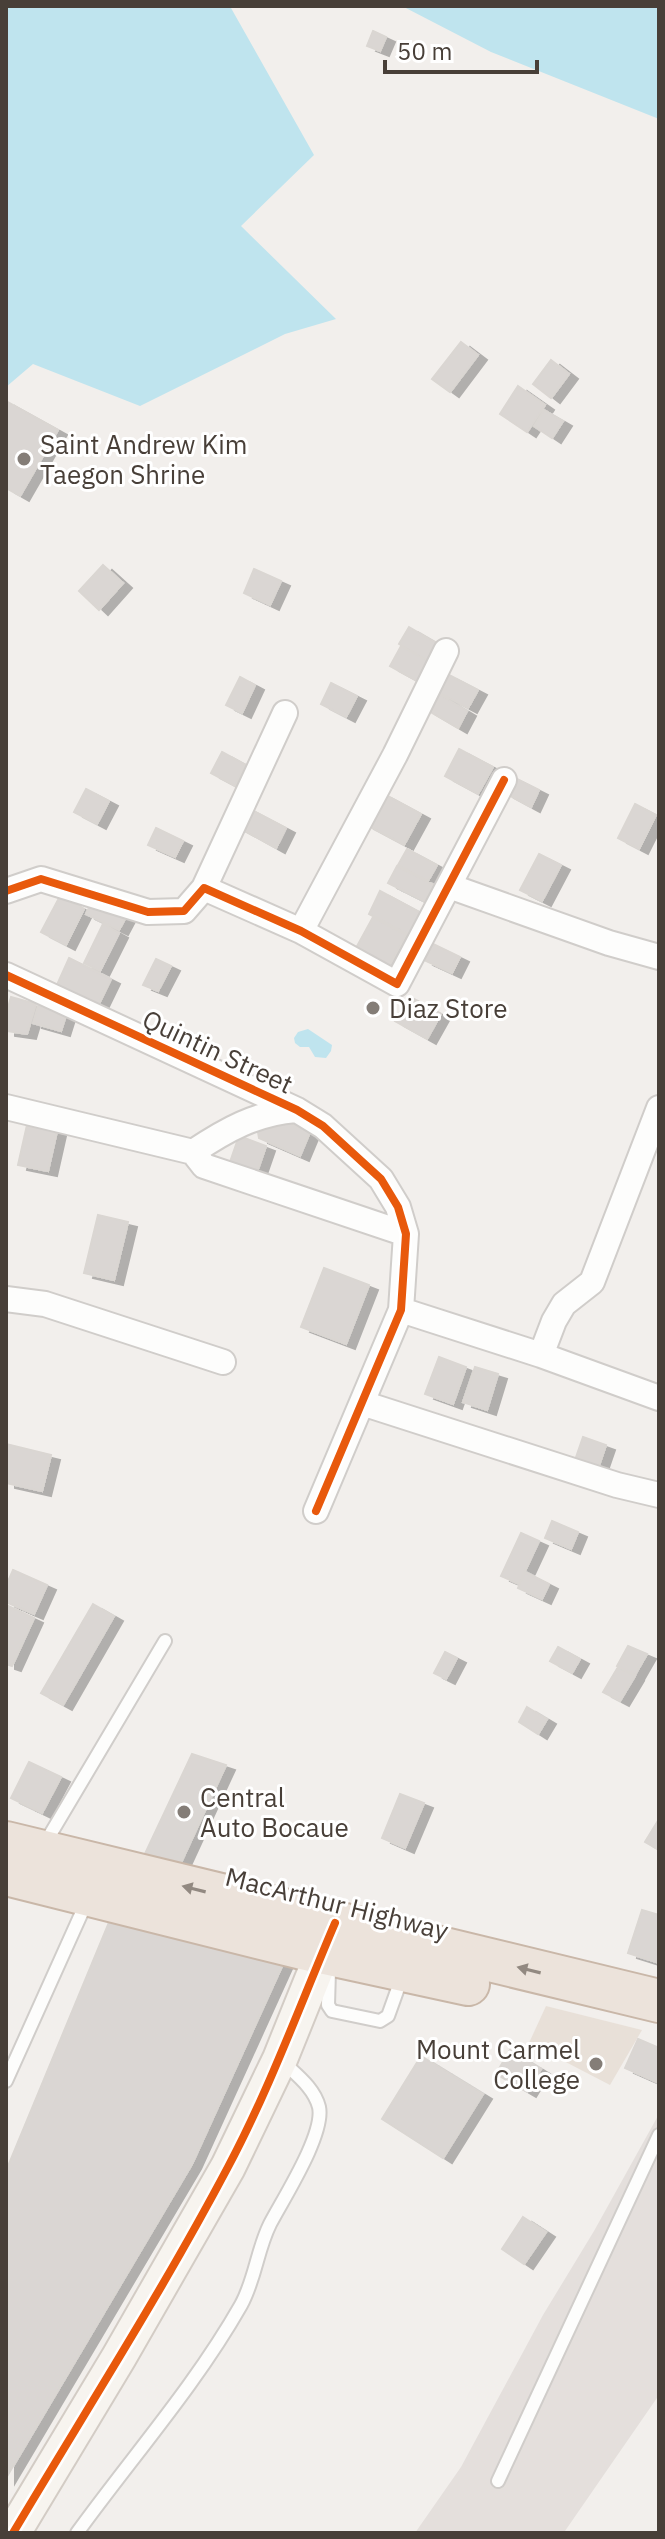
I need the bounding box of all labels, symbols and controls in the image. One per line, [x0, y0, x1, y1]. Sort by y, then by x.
scale bar [385, 24, 537, 74]
text: 50 m [397, 35, 452, 67]
place label: Saint Andrew Kim Taegon Shrine [40, 427, 247, 491]
marker: Saint Andrew Kim Taegon Shrine [15, 450, 33, 468]
place label: Diaz Store [389, 991, 507, 1025]
marker: Diaz Store [364, 999, 382, 1017]
street label: Quintin Street [137, 1001, 299, 1101]
place label: Central Auto Bocaue [200, 1780, 349, 1844]
marker: Central Auto Bocaue [175, 1803, 193, 1821]
street label: MacArthur Highway [222, 1859, 452, 1947]
one-way arrow [182, 1882, 207, 1894]
one-way arrow [516, 1963, 541, 1976]
place label: Mount Carmel College [416, 2032, 580, 2096]
marker: Mount Carmel College [587, 2055, 605, 2073]

